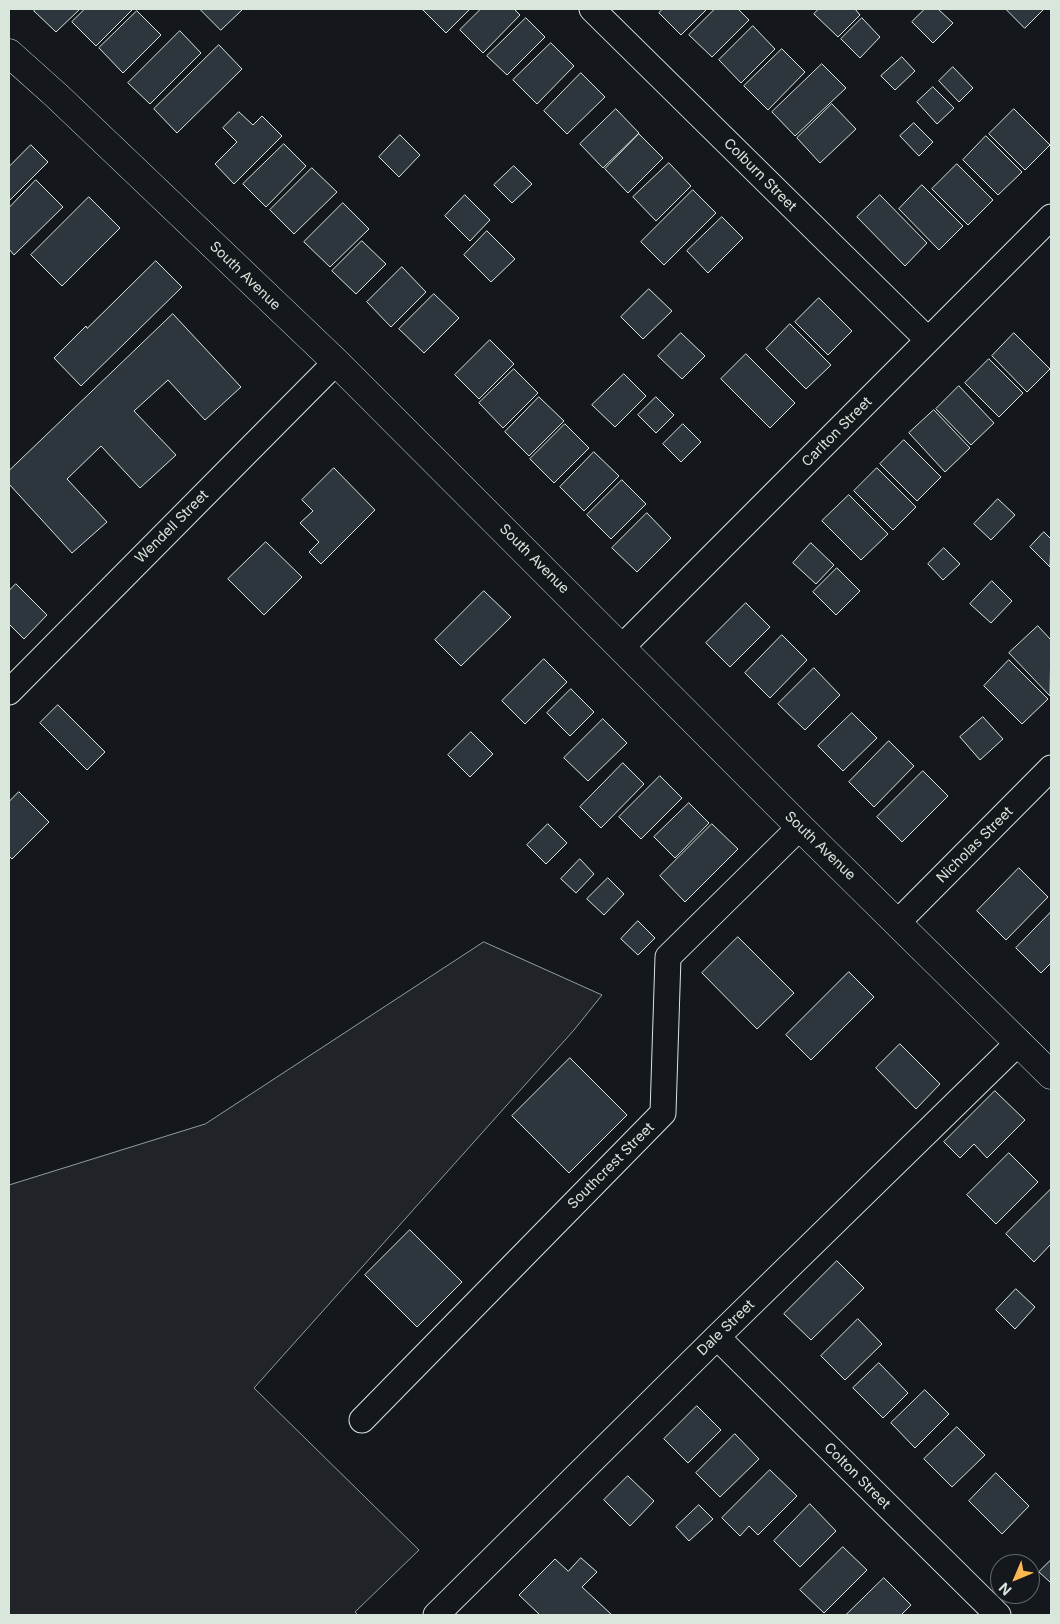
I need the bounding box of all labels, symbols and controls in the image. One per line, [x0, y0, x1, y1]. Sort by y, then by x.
street label: Colburn Street [720, 135, 800, 215]
street label: South Avenue [206, 238, 284, 314]
street label: Carlton Street [799, 394, 875, 470]
street label: Wendell Street [132, 487, 212, 567]
street label: South Avenue [496, 521, 572, 597]
street label: Nicholas Street [933, 803, 1017, 887]
street label: South Avenue [781, 808, 859, 884]
street label: Southcrest Street [564, 1119, 658, 1213]
street label: Dale Street [694, 1297, 758, 1359]
street label: Colton Street [820, 1439, 894, 1513]
north arrow [990, 1554, 1040, 1604]
text: N [995, 1579, 1015, 1599]

